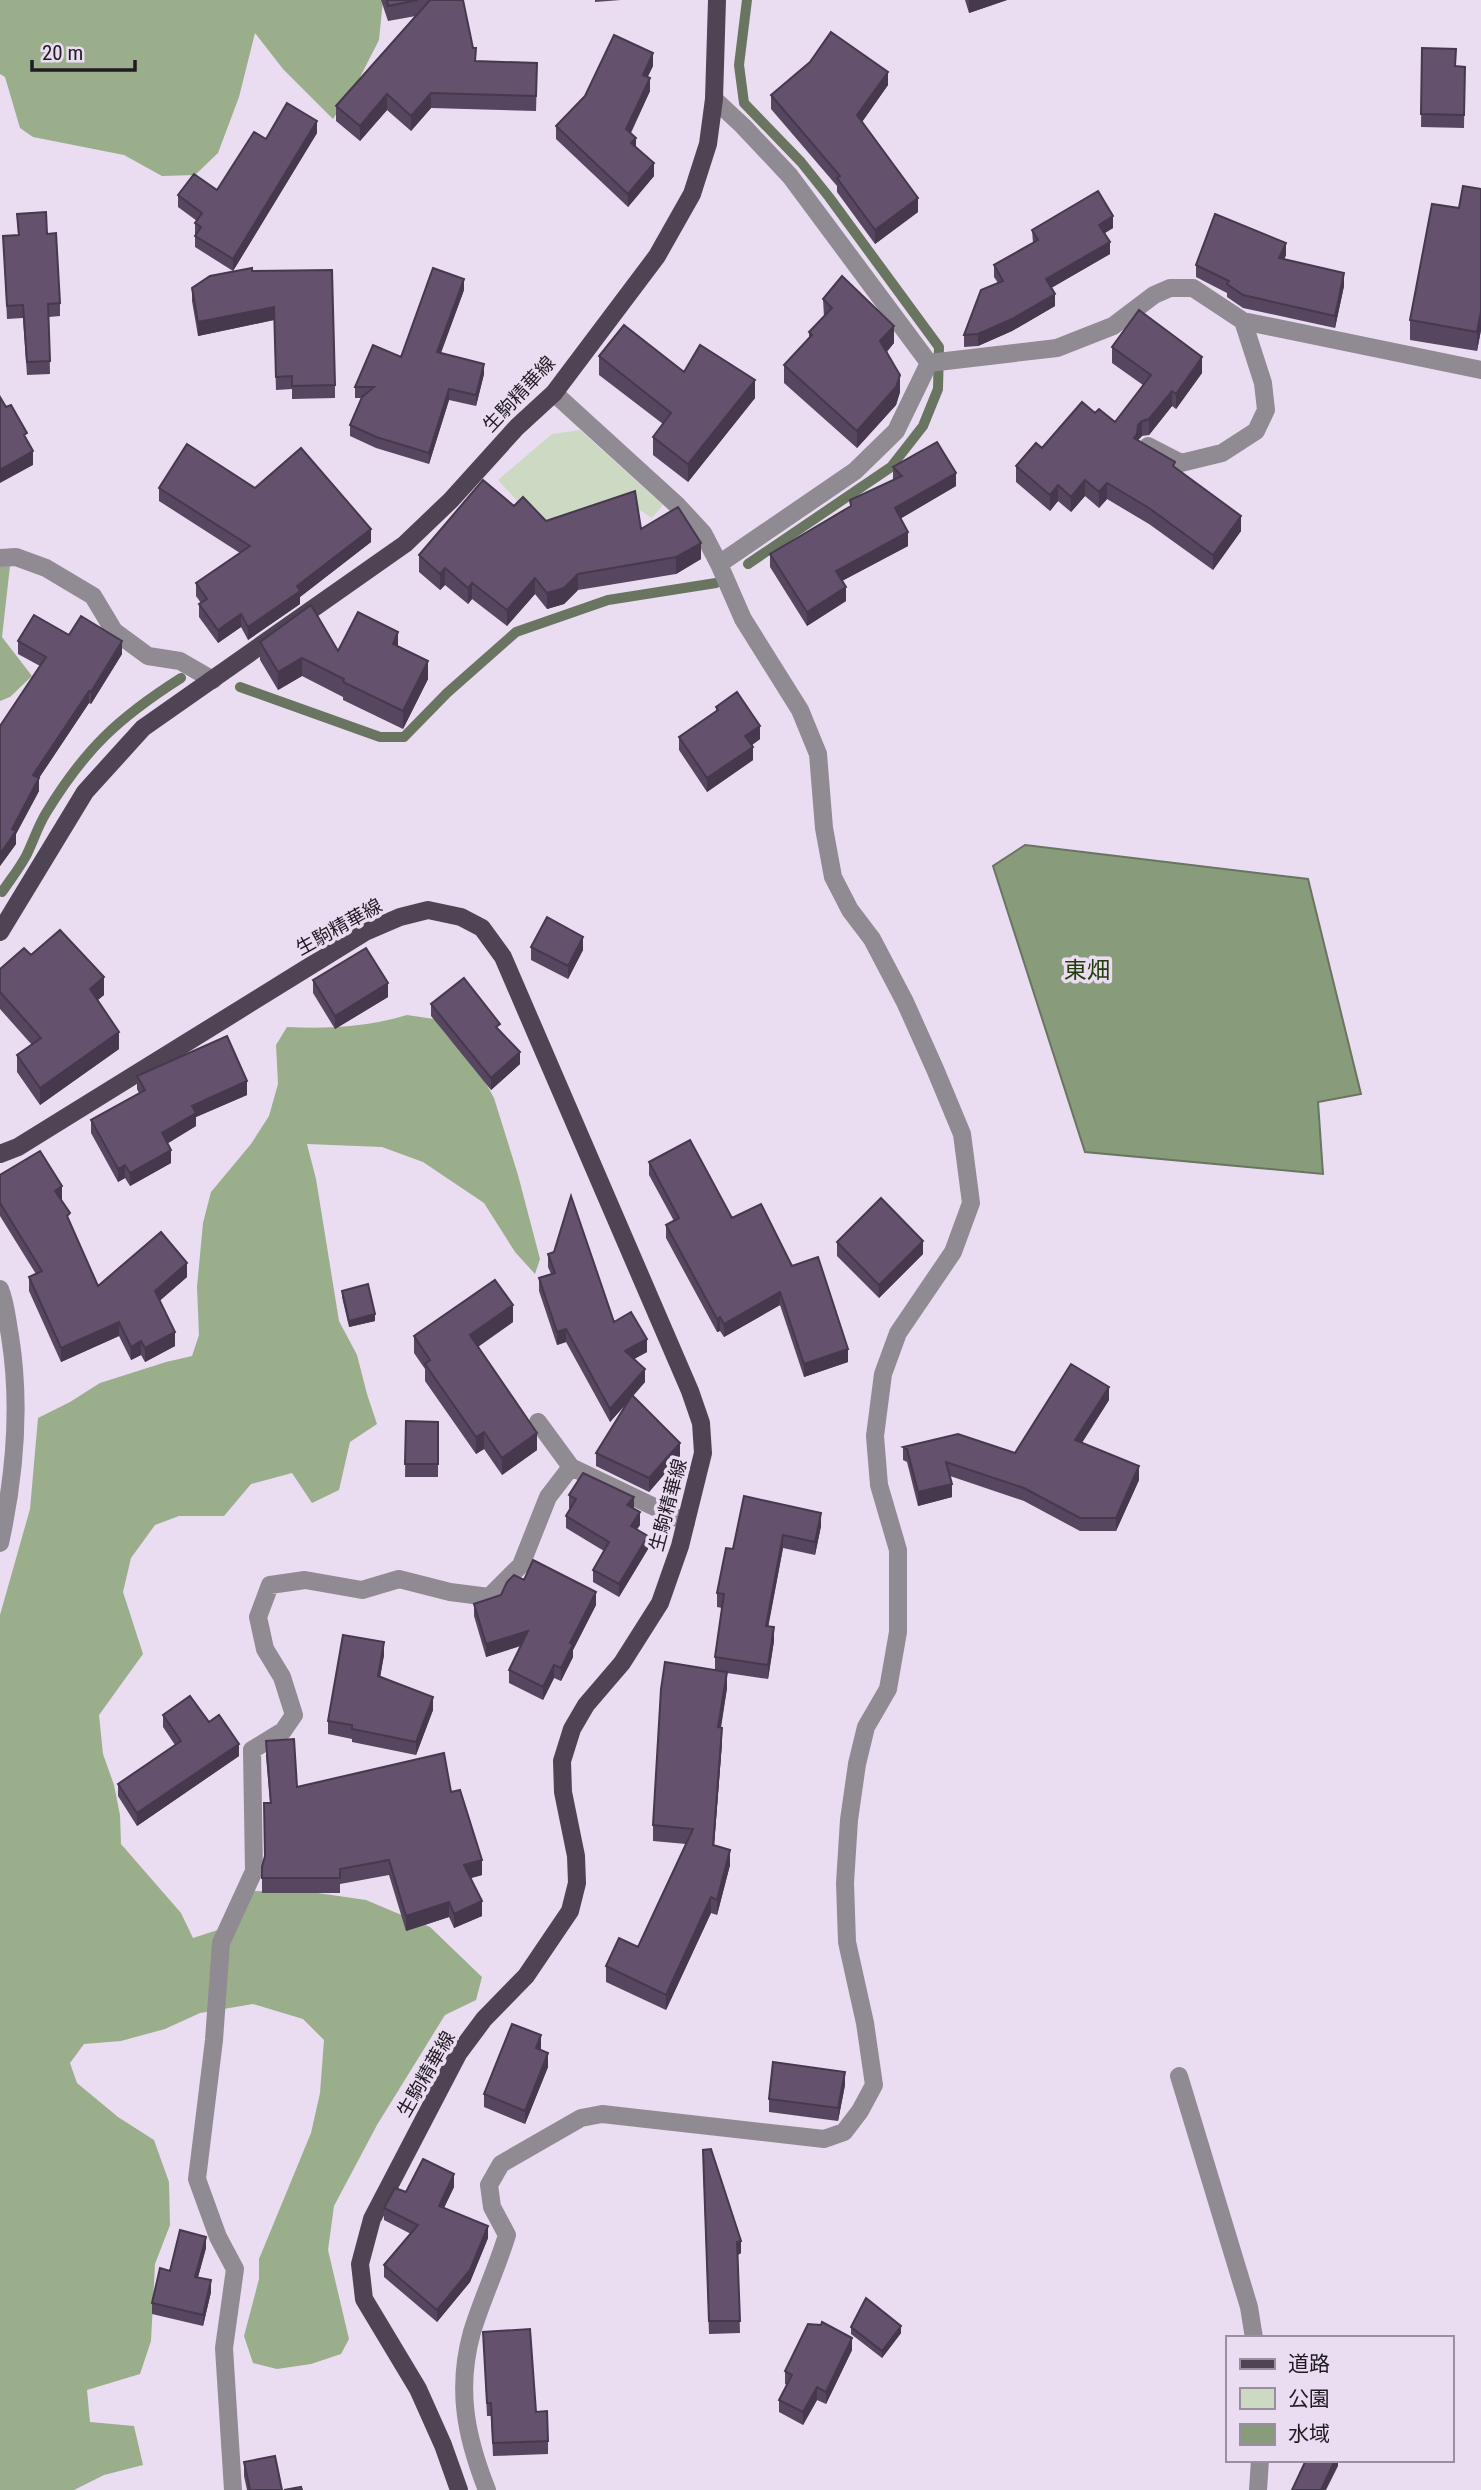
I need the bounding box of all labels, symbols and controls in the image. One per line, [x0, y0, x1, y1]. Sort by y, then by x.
scale bar [32, 28, 135, 72]
text: 20 m [42, 41, 83, 65]
street label: 生駒精華線 [478, 351, 560, 437]
street label: 生駒精華線 [292, 894, 386, 960]
district label: 東畑 [1064, 957, 1110, 984]
street label: 生駒精華線 [645, 1456, 691, 1554]
street label: 生駒精華線 [392, 2027, 460, 2121]
legend [1226, 2336, 1453, 2462]
text: 道路 [1288, 2352, 1330, 2376]
text: 公園 [1288, 2387, 1330, 2411]
text: 水域 [1288, 2422, 1330, 2446]

